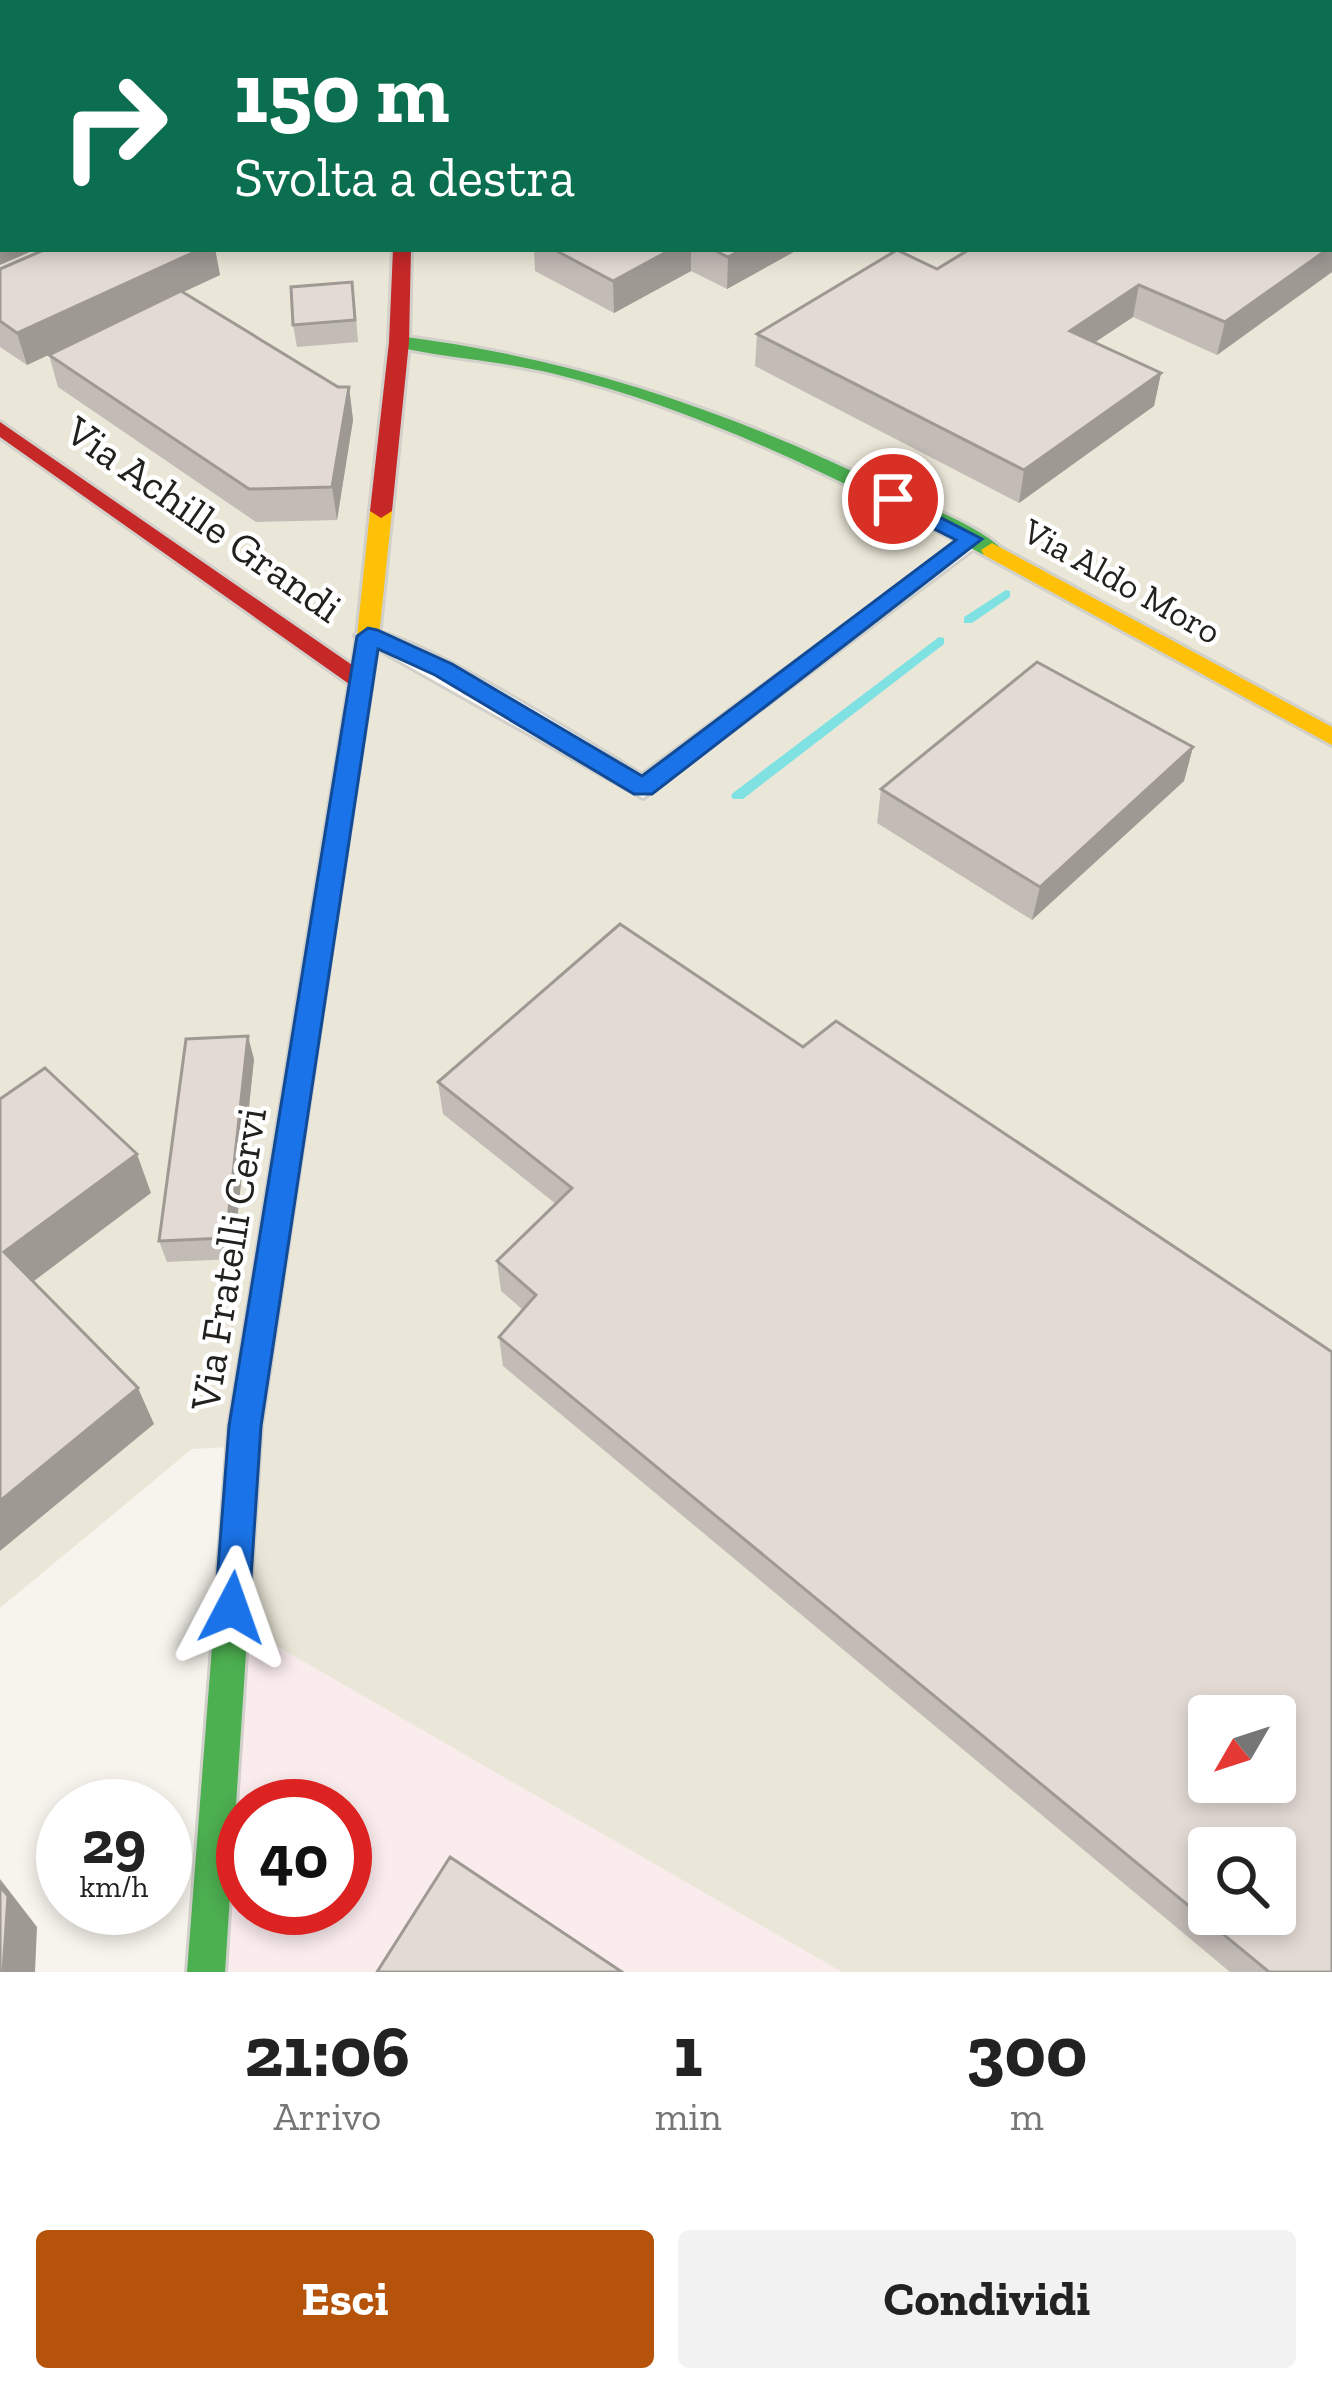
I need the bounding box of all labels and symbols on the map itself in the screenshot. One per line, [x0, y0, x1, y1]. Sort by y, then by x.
street label: Via Achille Grandi [55, 404, 352, 633]
pin [842, 448, 944, 550]
street label: Via Aldo Moro [1015, 509, 1228, 653]
street label: Via Fratelli Cervi [179, 1104, 277, 1415]
position arrow [169, 1545, 295, 1671]
north arrow [1188, 1695, 1296, 1803]
speed limit sign: 40 [216, 1779, 372, 1935]

